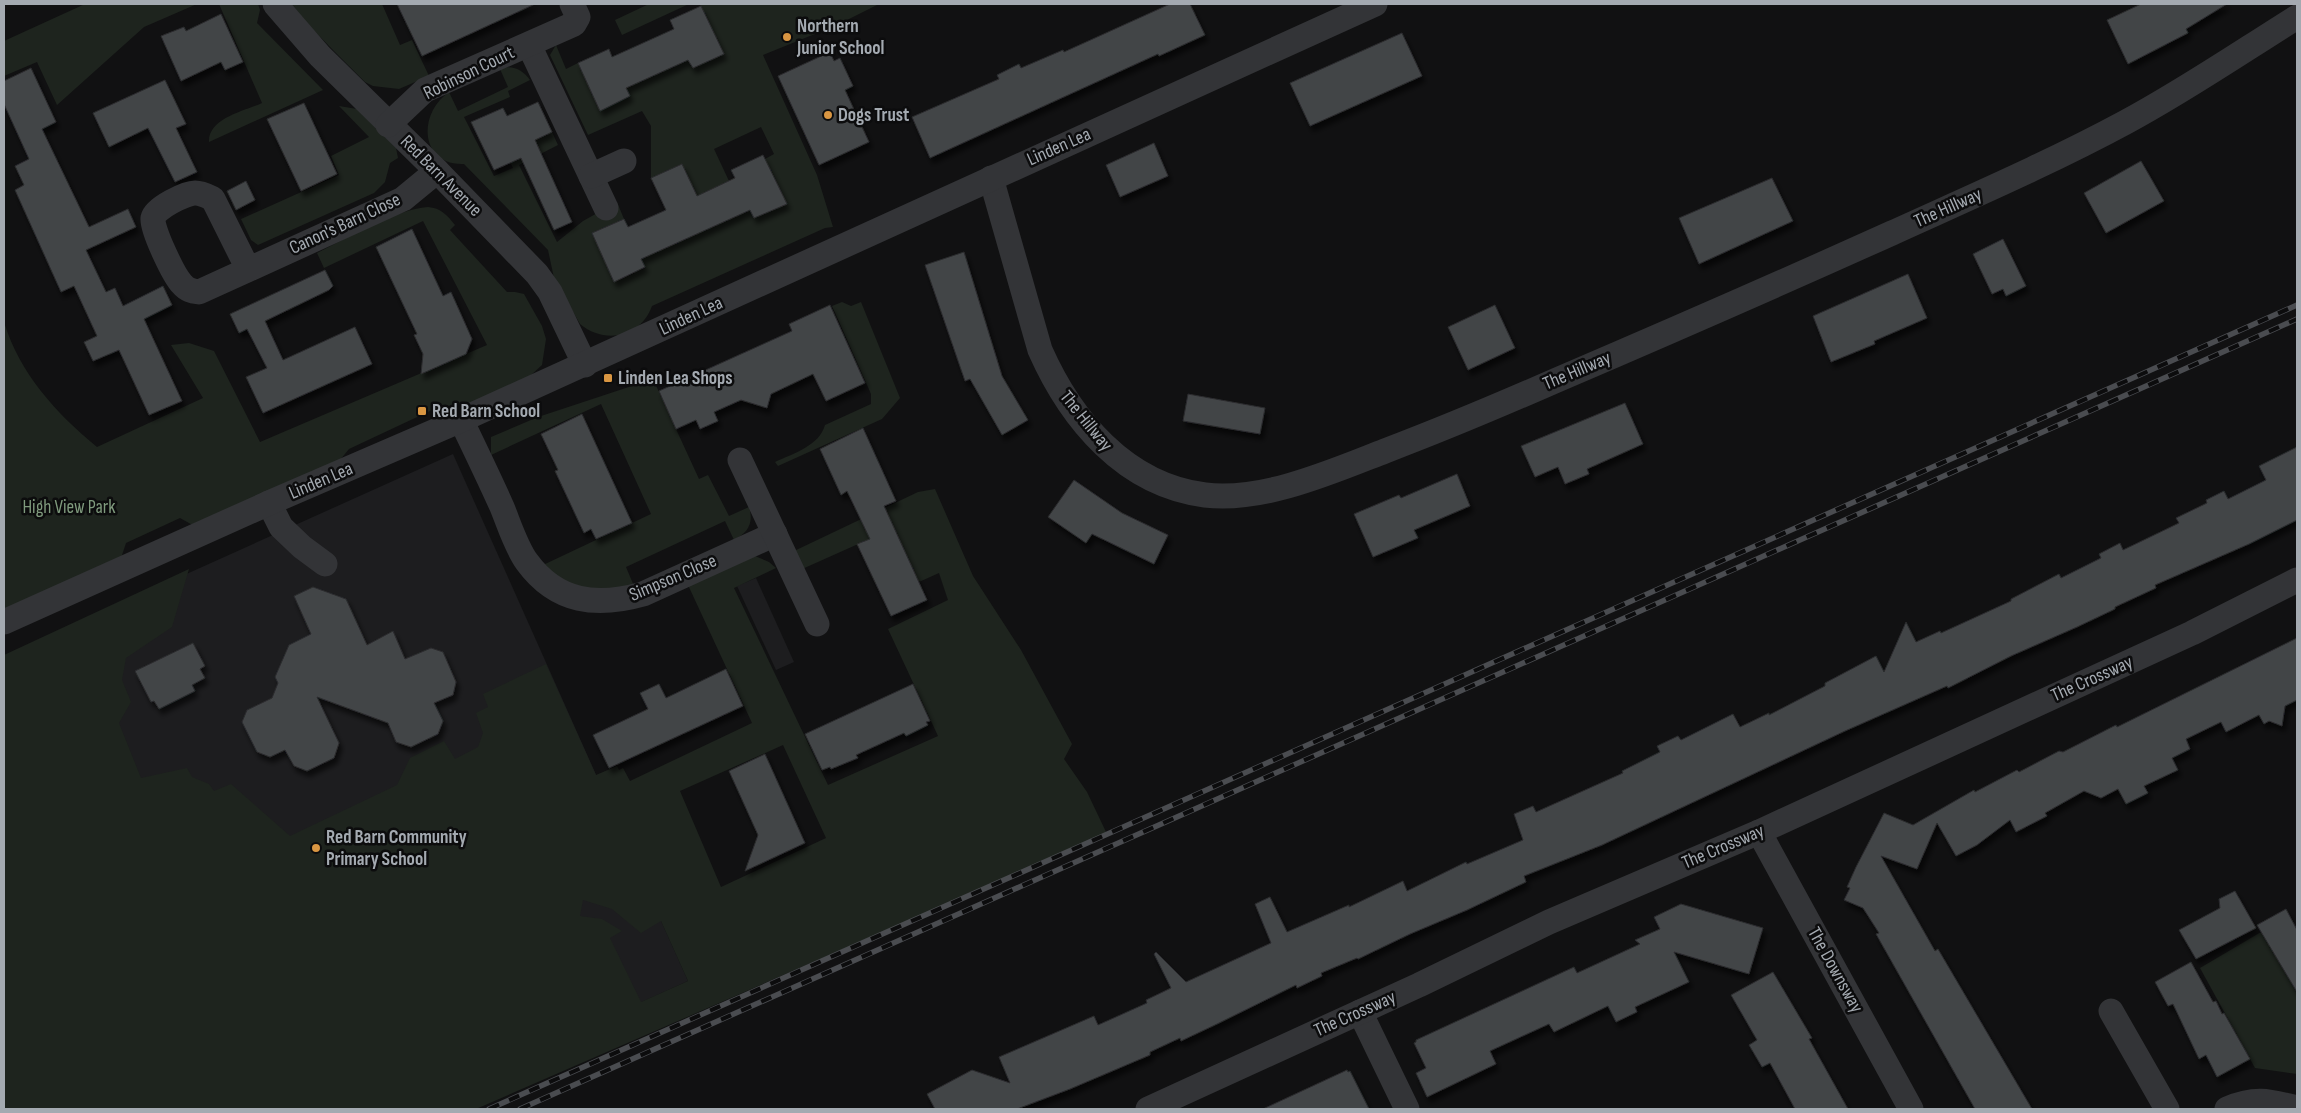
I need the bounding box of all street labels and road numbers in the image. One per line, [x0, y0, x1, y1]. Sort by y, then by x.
street label: Robinson Court [420, 41, 518, 105]
street label: Linden Lea [1024, 123, 1094, 171]
street label: Red Barn Avenue [395, 130, 487, 222]
street label: The Hillway [1911, 183, 1986, 233]
street label: Canon's Barn Close [286, 188, 404, 260]
street label: Linden Lea [656, 291, 726, 341]
street label: The Hillway [1540, 346, 1615, 396]
street label: The Hillway [1055, 386, 1118, 457]
street label: Linden Lea [286, 457, 356, 505]
street label: Simpson Close [626, 549, 720, 607]
street label: The Crossway [2048, 651, 2137, 707]
street label: The Crossway [1679, 819, 1768, 875]
street label: The Downsway [1802, 923, 1868, 1017]
street label: The Crossway [1311, 986, 1400, 1042]

